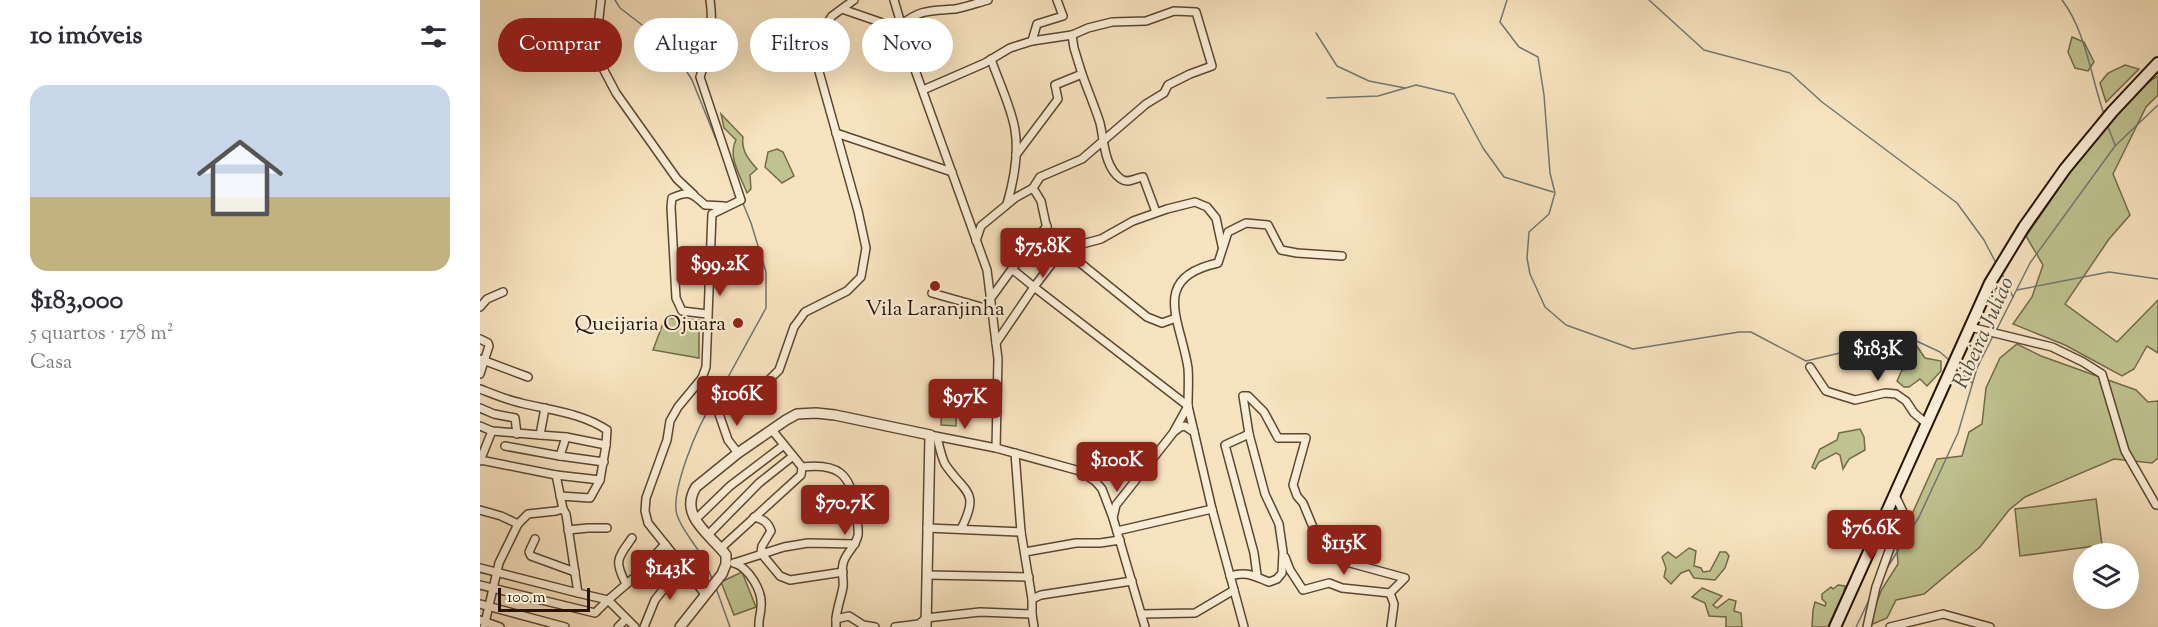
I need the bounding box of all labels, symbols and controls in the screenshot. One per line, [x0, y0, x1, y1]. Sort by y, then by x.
text: 10 imóveis [30, 18, 143, 55]
chip: Comprar [498, 18, 622, 72]
chip: Alugar [634, 18, 738, 72]
chip: Filtros [750, 18, 850, 72]
chip: Novo [862, 18, 953, 72]
icon: filters [417, 20, 450, 53]
icon: home [186, 124, 294, 232]
pin: $75.8K [994, 228, 1092, 279]
text: $75.8K [1014, 233, 1072, 262]
pin: $99.2K [671, 246, 769, 297]
text: $99.2K [691, 251, 749, 280]
water label: Ribeira Julião [1946, 272, 2024, 394]
marker: Vila Laranjinha [928, 279, 942, 293]
text: $183,000 [30, 283, 123, 320]
place label: Vila Laranjinha [865, 295, 1005, 325]
place label: Queijaria Ojuara [575, 310, 726, 340]
marker: Queijaria Ojuara [731, 316, 745, 330]
text: 5 quartos · 178 m² [30, 320, 174, 349]
pin: $183K [1836, 331, 1920, 382]
text: $183K [1853, 336, 1903, 365]
text: Casa [30, 349, 72, 378]
pin: $106K [695, 376, 779, 427]
pin: $97K [929, 379, 1001, 430]
text: $106K [711, 381, 763, 410]
text: $97K [943, 384, 987, 413]
pin: $100K [1075, 442, 1159, 493]
text: $100K [1091, 447, 1143, 476]
pin: $70.7K [796, 485, 894, 536]
text: $70.7K [815, 490, 875, 519]
pin: $76.6K [1822, 510, 1920, 561]
text: $76.6K [1841, 515, 1901, 544]
pin: $115K [1302, 525, 1386, 576]
text: $115K [1321, 530, 1367, 559]
map controls [2073, 543, 2139, 609]
button: layers [2073, 543, 2139, 609]
pin: $143K [628, 550, 712, 601]
text: $143K [645, 555, 695, 584]
scale bar [498, 585, 590, 612]
text: 100 m [507, 587, 546, 610]

